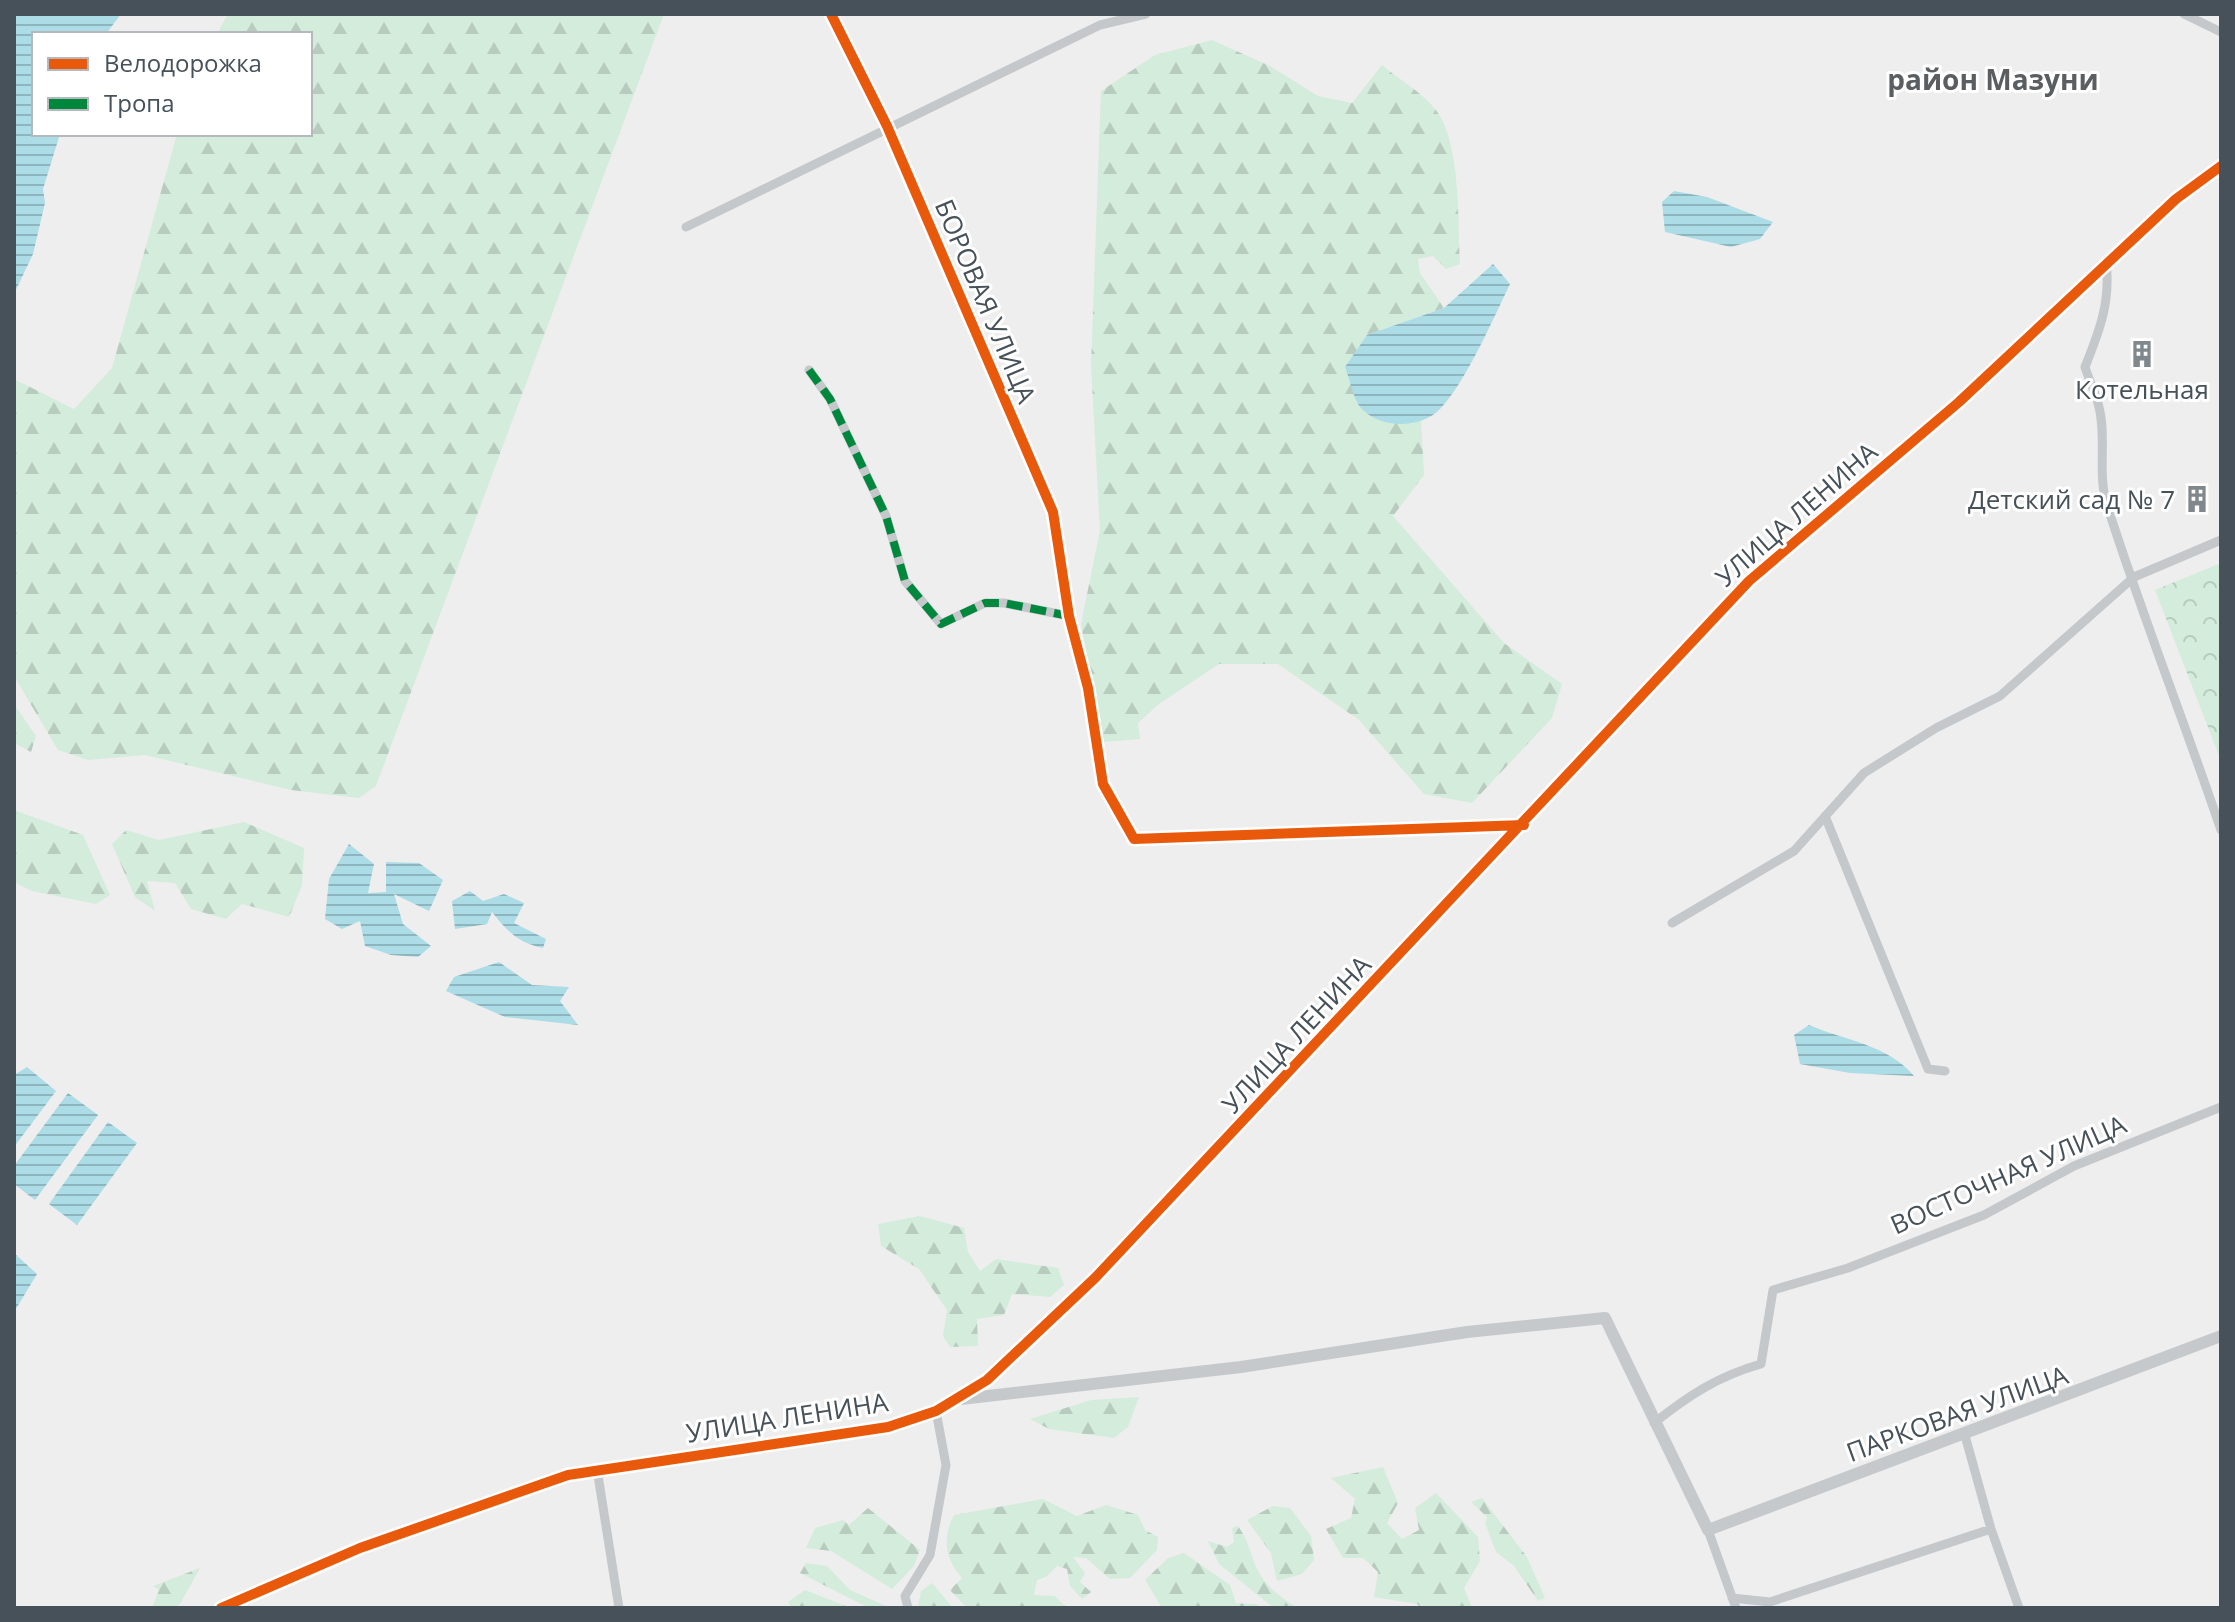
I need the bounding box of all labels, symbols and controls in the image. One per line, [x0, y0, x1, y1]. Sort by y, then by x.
legend [32, 32, 312, 136]
text: Велодорожка [104, 46, 262, 79]
district label: район Мазуни [1887, 60, 2099, 98]
text: Тропа [104, 86, 175, 119]
street label: БОРОВАЯ УЛИЦА [927, 194, 1045, 409]
building icon: Котельная [2127, 339, 2157, 369]
place label: Котельная [2075, 371, 2209, 407]
street label: УЛИЦА ЛЕНИНА [1707, 433, 1885, 594]
place label: Детский сад № 7 [1968, 481, 2175, 517]
building icon: Детский сад № 7 [2182, 484, 2212, 514]
street label: УЛИЦА ЛЕНИНА [1213, 947, 1379, 1121]
street label: ВОСТОЧНАЯ УЛИЦА [1884, 1106, 2132, 1242]
street label: ПАРКОВАЯ УЛИЦА [1841, 1356, 2073, 1470]
street label: УЛИЦА ЛЕНИНА [684, 1383, 891, 1451]

